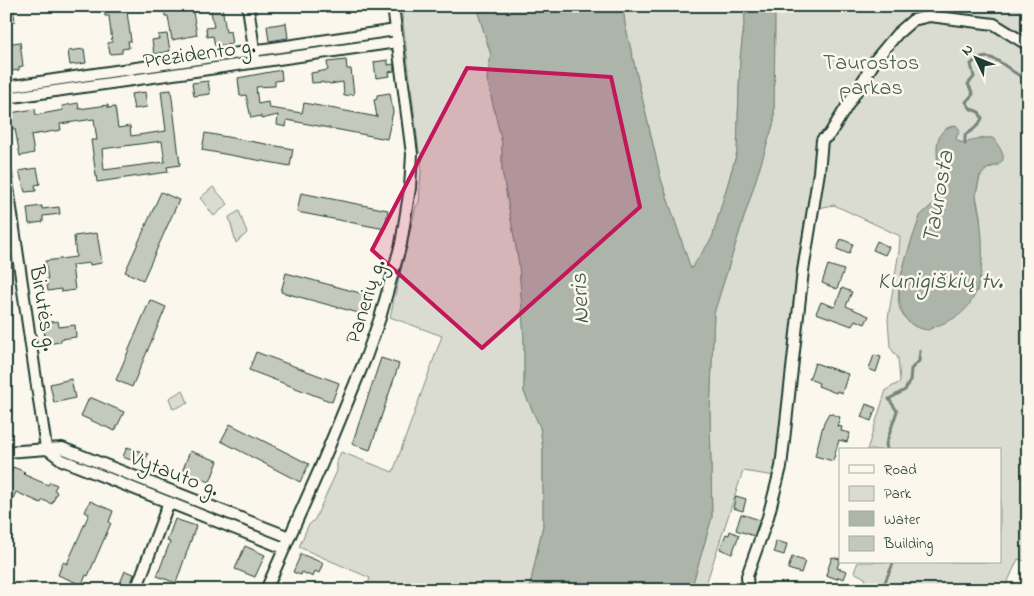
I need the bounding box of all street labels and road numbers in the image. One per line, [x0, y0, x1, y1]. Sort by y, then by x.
street label: Prezidento g. [141, 31, 258, 80]
street label: Panerių g. [338, 256, 396, 349]
street label: Birutės g. [18, 262, 65, 354]
street label: Vytauto g. [123, 443, 223, 507]

